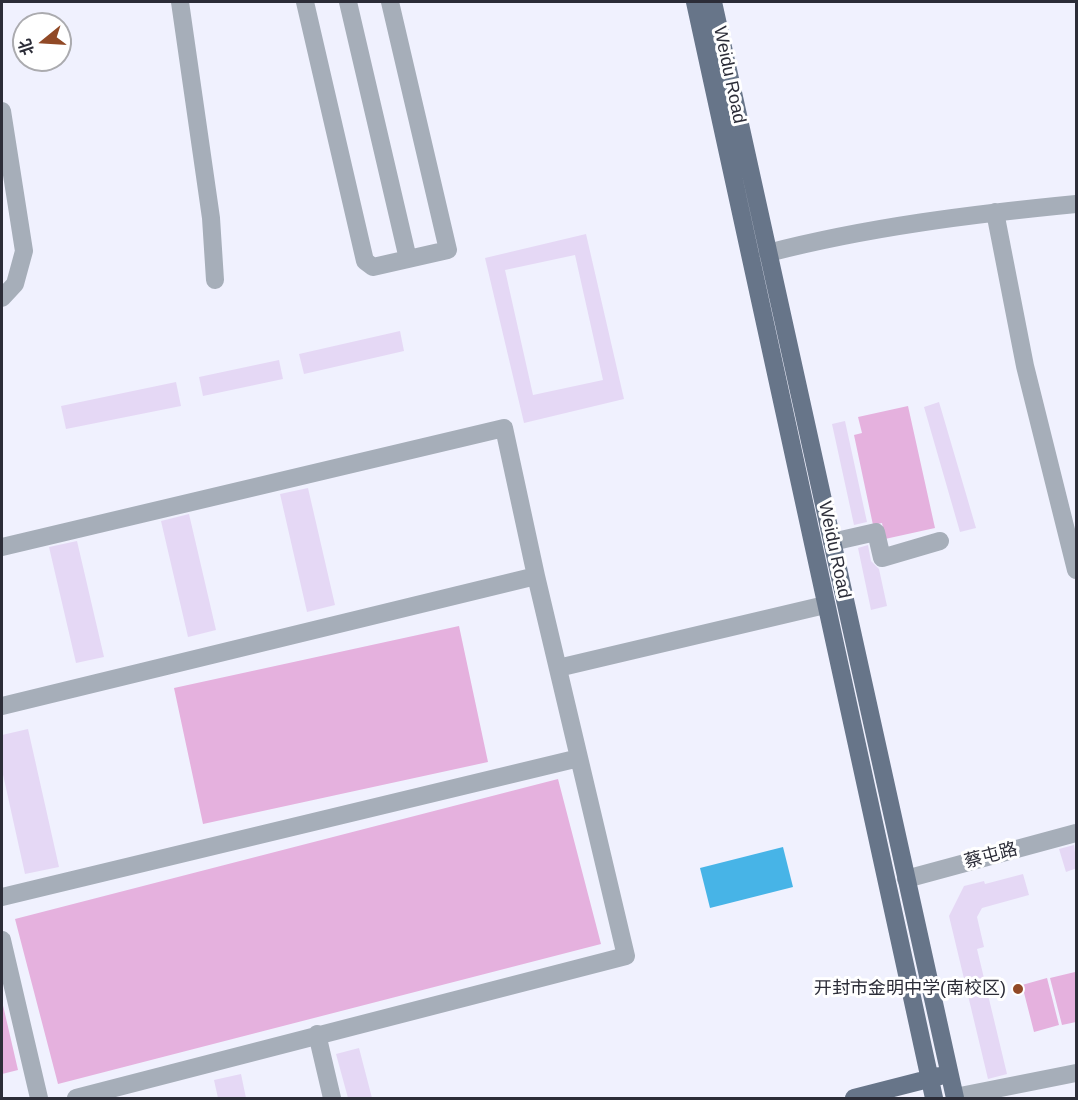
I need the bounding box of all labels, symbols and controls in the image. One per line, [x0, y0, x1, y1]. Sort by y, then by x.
north arrow [12, 12, 72, 72]
street label: Weidu Road [708, 24, 750, 126]
text: 北 [16, 37, 37, 57]
street label: Weidu Road [813, 499, 855, 601]
street label: 蔡屯路 [962, 839, 1020, 873]
place label: 开封市金明中学(南校区) [814, 978, 1006, 1000]
marker: 开封市金明中学(南校区) [1011, 982, 1025, 996]

